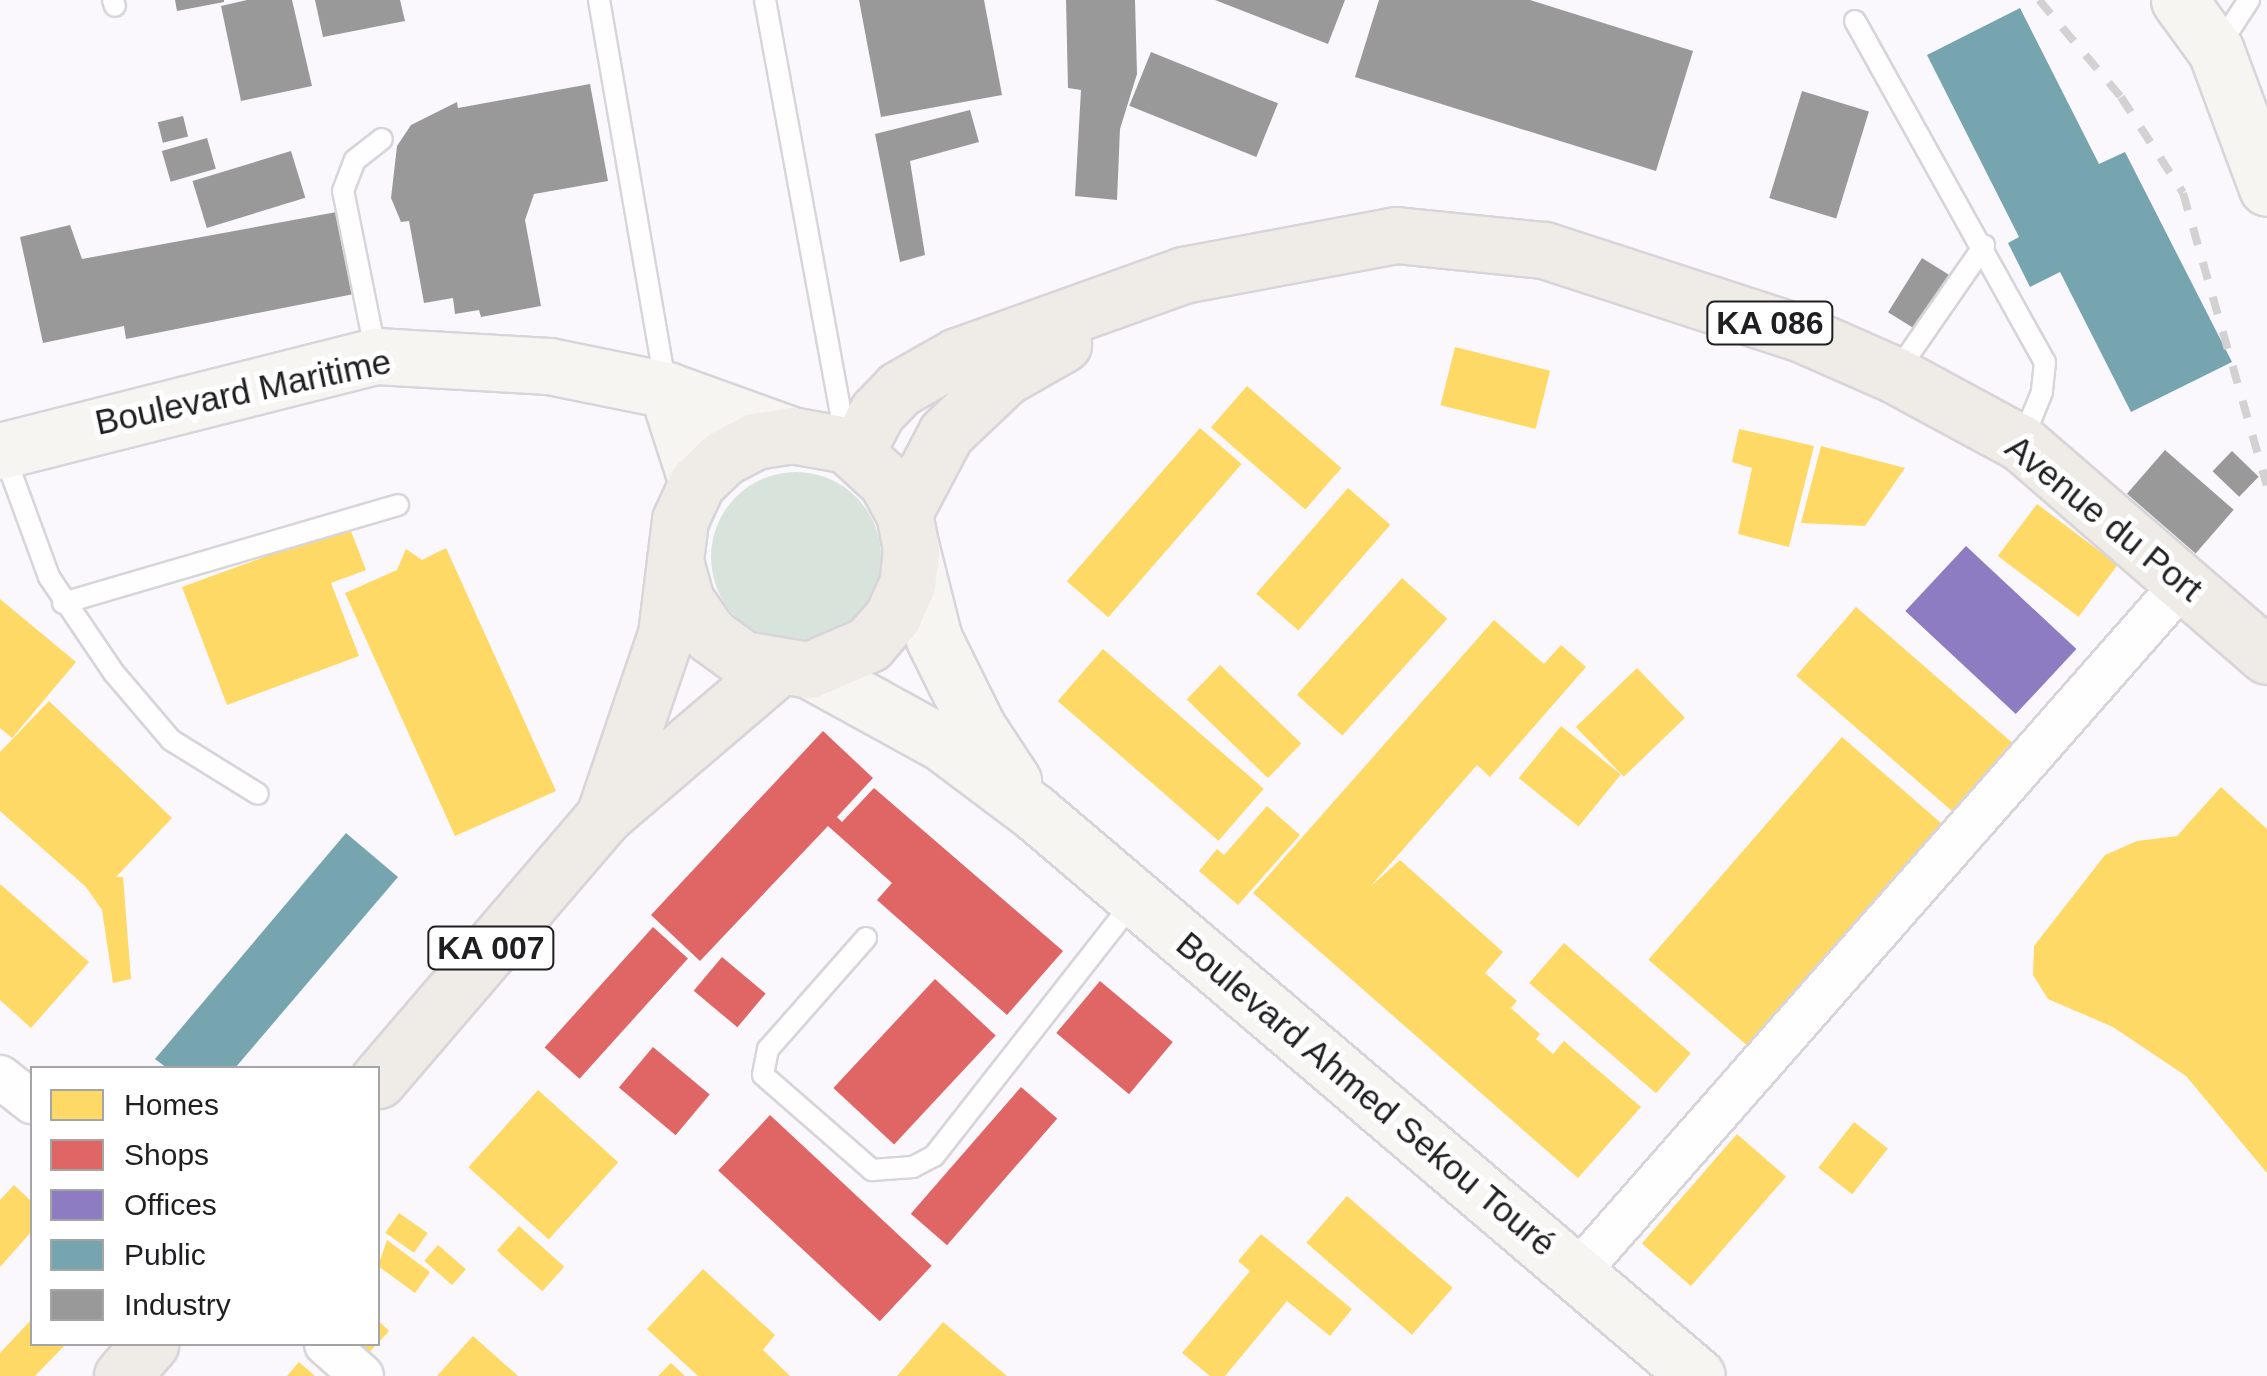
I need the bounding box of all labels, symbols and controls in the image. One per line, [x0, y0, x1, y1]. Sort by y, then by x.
road number: KA 086 [1705, 296, 1835, 350]
street label: Boulevard Maritime [91, 340, 395, 444]
street label: Avenue du Port [1997, 426, 2211, 610]
road number: KA 007 [426, 921, 556, 975]
street label: Boulevard Ahmed Sekou Touré [1167, 922, 1565, 1266]
legend [30, 1066, 380, 1346]
text: Homes [124, 1088, 219, 1121]
text: Shops [124, 1138, 209, 1171]
text: Offices [124, 1188, 217, 1221]
text: Public [124, 1238, 206, 1271]
text: Industry [124, 1288, 231, 1321]

